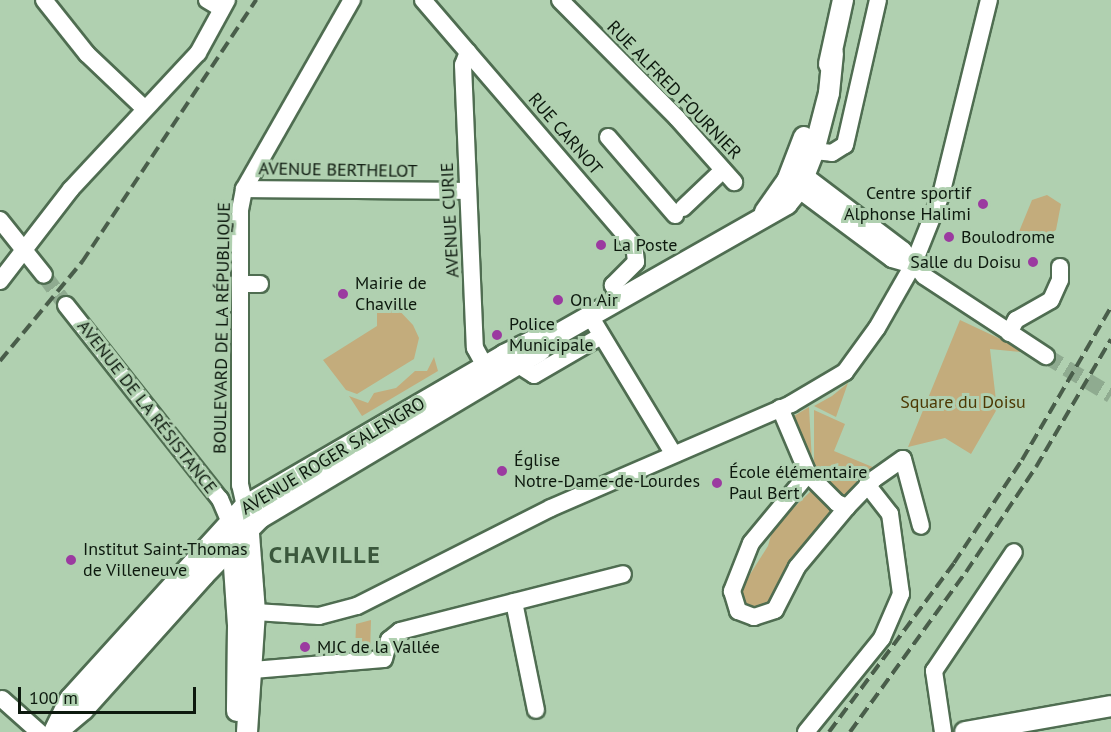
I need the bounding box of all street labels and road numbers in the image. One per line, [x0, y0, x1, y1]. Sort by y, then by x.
street label: RUE ALFRED FOURNIER [602, 16, 746, 164]
street label: RUE CARNOT [524, 89, 606, 179]
street label: AVENUE BERTHELOT [258, 158, 418, 182]
street label: AVENUE CURIE [436, 162, 464, 278]
street label: BOULEVARD DE LA RÉPUBLIQUE [209, 202, 235, 454]
street label: AVENUE DE LA RÉSISTANCE [72, 316, 222, 498]
street label: AVENUE ROGER SALENGRO [237, 392, 429, 520]

